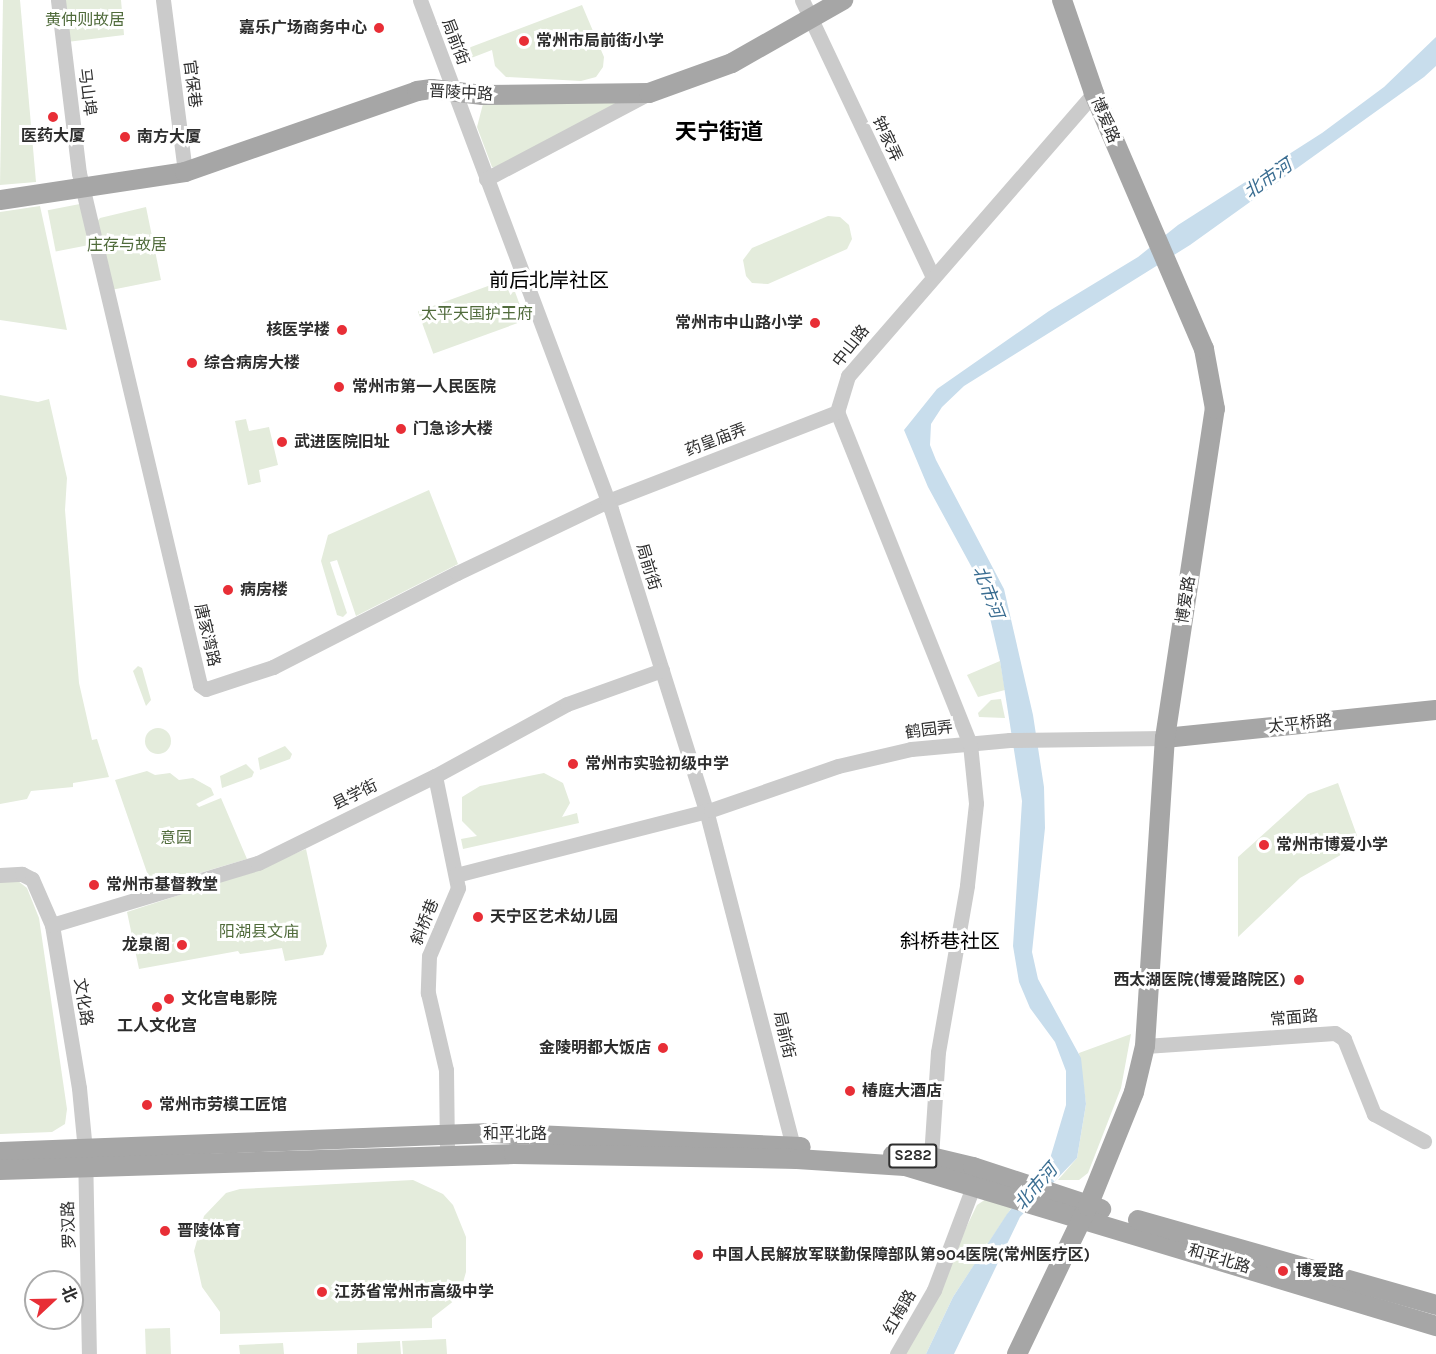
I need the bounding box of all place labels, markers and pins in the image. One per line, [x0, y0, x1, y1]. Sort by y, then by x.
place label: 嘉乐广场商务中心 [239, 18, 367, 38]
marker: 嘉乐广场商务中心 [372, 21, 386, 35]
place label: 常州市局前街小学 [536, 31, 664, 51]
marker: 常州市局前街小学 [517, 34, 531, 48]
marker: 医药大厦 [46, 110, 60, 124]
place label: 医药大厦 [21, 126, 85, 146]
place label: 南方大厦 [137, 127, 201, 147]
marker: 南方大厦 [118, 130, 132, 144]
place label: 常州市中山路小学 [675, 313, 803, 333]
marker: 常州市中山路小学 [808, 316, 822, 330]
place label: 核医学楼 [266, 320, 330, 340]
marker: 核医学楼 [335, 323, 349, 337]
place label: 综合病房大楼 [204, 353, 300, 373]
marker: 综合病房大楼 [185, 356, 199, 370]
place label: 常州市第一人民医院 [352, 377, 496, 397]
marker: 常州市第一人民医院 [330, 378, 348, 396]
place label: 门急诊大楼 [413, 419, 493, 439]
marker: 门急诊大楼 [394, 422, 408, 436]
place label: 武进医院旧址 [294, 432, 390, 452]
marker: 武进医院旧址 [275, 435, 289, 449]
place label: 病房楼 [240, 580, 288, 600]
marker: 病房楼 [221, 583, 235, 597]
place label: 常州市实验初级中学 [585, 754, 729, 774]
marker: 常州市实验初级中学 [566, 757, 580, 771]
place label: 常州市博爱小学 [1276, 835, 1388, 855]
marker: 常州市博爱小学 [1257, 838, 1271, 852]
place label: 常州市基督教堂 [106, 875, 218, 895]
marker: 常州市基督教堂 [87, 878, 101, 892]
place label: 天宁区艺术幼儿园 [490, 907, 618, 927]
marker: 天宁区艺术幼儿园 [471, 910, 485, 924]
place label: 龙泉阁 [122, 935, 170, 955]
marker: 龙泉阁 [175, 938, 189, 952]
place label: 西太湖医院(博爱路院区) [1113, 970, 1286, 990]
marker: 西太湖医院(博爱路院区) [1290, 971, 1308, 989]
place label: 文化宫电影院 [181, 989, 277, 1009]
marker: 文化宫电影院 [162, 992, 176, 1006]
marker: 工人文化宫 [150, 1000, 164, 1014]
place label: 工人文化宫 [117, 1016, 197, 1036]
place label: 金陵明都大饭店 [539, 1038, 651, 1058]
marker: 金陵明都大饭店 [656, 1041, 670, 1055]
place label: 椿庭大酒店 [862, 1081, 942, 1101]
marker: 椿庭大酒店 [843, 1084, 857, 1098]
place label: 常州市劳模工匠馆 [159, 1095, 287, 1115]
marker: 常州市劳模工匠馆 [140, 1098, 154, 1112]
place label: 晋陵体育 [177, 1221, 241, 1241]
marker: 晋陵体育 [158, 1224, 172, 1238]
place label: 中国人民解放军联勤保障部队第904医院(常州医疗区) [712, 1245, 1090, 1265]
marker: 中国人民解放军联勤保障部队第904医院(常州医疗区) [689, 1246, 707, 1264]
place label: 博爱路 [1296, 1261, 1344, 1281]
marker: 博爱路 [1274, 1262, 1292, 1280]
place label: 江苏省常州市高级中学 [334, 1282, 494, 1302]
marker: 江苏省常州市高级中学 [315, 1285, 329, 1299]

